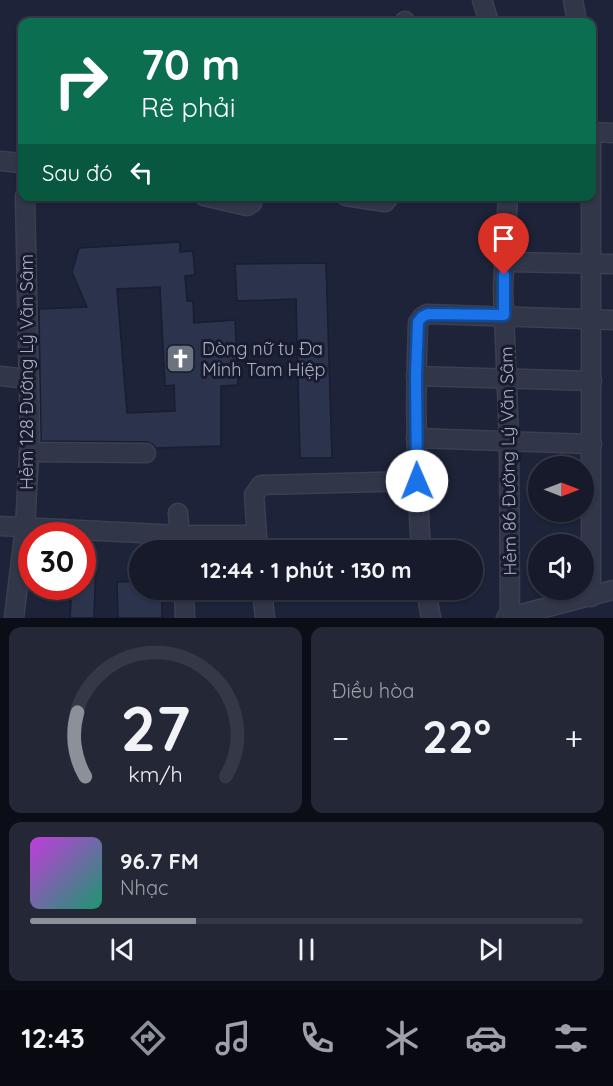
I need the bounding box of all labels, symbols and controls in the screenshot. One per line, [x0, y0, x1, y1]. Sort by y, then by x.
text: 70 m [141, 38, 240, 91]
icon: right [42, 42, 120, 120]
text: Rẽ phải [141, 90, 235, 124]
icon: left [125, 156, 158, 189]
text: Sau đó [42, 159, 113, 187]
pin [478, 213, 529, 275]
icon: arrive [487, 222, 520, 255]
street label: Hẻm 128 Đường Lý Văn Sâm [15, 254, 38, 490]
place label: Dòng nữ tu Đa Minh Tam Hiệp [202, 337, 326, 381]
church icon: Dòng nữ tu Đa Minh Tam Hiệp [165, 342, 197, 374]
street label: Hẻm 86 Đường Lý Văn Sâm [495, 346, 521, 576]
position arrow [385, 449, 449, 513]
north arrow [528, 456, 594, 522]
map controls [528, 456, 594, 600]
speed limit sign: 30 [18, 522, 96, 600]
button: sound [528, 534, 594, 600]
text: 12:44 · 1 phút · 130 m [200, 556, 412, 584]
text: Điều hòa [332, 678, 414, 703]
text: 27 [121, 689, 190, 767]
text: 22° [422, 708, 491, 764]
text: − [332, 717, 349, 758]
text: + [564, 717, 583, 758]
text: km/h [128, 761, 183, 787]
text: 96.7 FM [120, 847, 199, 875]
text: Nhạc [120, 875, 168, 900]
icon: previous [106, 933, 139, 966]
icon: pause [290, 933, 323, 966]
icon: next [474, 933, 507, 966]
icon: directions [127, 1017, 169, 1059]
icon: music [212, 1017, 254, 1059]
icon: phone [296, 1017, 338, 1059]
icon: climate [381, 1017, 423, 1059]
icon: car [465, 1017, 507, 1059]
icon: filters [550, 1017, 592, 1059]
text: 12:43 [21, 1021, 85, 1055]

